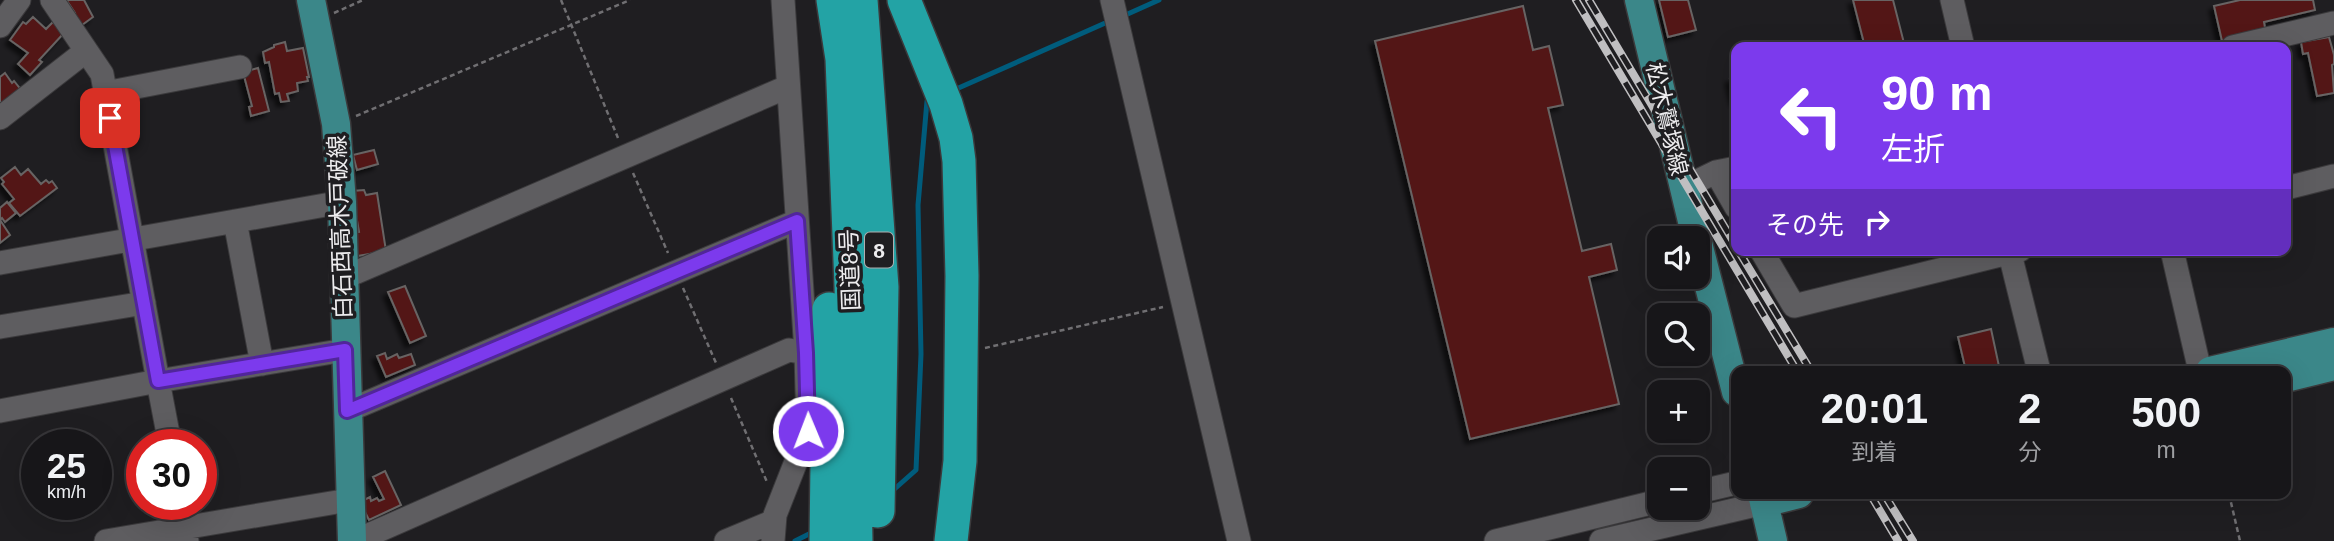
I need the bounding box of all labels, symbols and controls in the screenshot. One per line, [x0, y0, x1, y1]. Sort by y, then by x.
street label: 松木鷲塚線 [1641, 60, 1693, 178]
text: 90 m [1881, 66, 1993, 120]
icon: left [1766, 70, 1857, 161]
pin [80, 88, 140, 148]
icon: arrive [91, 99, 129, 137]
text: 左折 [1881, 131, 1945, 167]
street label: 白石西高木戸破線 [324, 135, 356, 319]
icon: right [1858, 203, 1896, 241]
text: その先 [1766, 210, 1844, 240]
map controls [1647, 226, 1710, 520]
button: sound [1647, 226, 1710, 289]
street label: 国道8号 [836, 229, 864, 311]
road number: 8 [865, 232, 893, 268]
button: search [1647, 303, 1710, 366]
button: + [1647, 380, 1710, 443]
text: 20:01 [1821, 385, 1928, 432]
text: 2 [2018, 385, 2041, 432]
text: 500 [2131, 389, 2201, 436]
position arrow [771, 394, 845, 468]
speed limit sign: 30 [126, 429, 217, 520]
text: m [2157, 437, 2176, 463]
text: 到着 [1851, 439, 1897, 465]
text: 分 [2018, 439, 2041, 465]
text: 25 [47, 446, 86, 485]
button: − [1647, 457, 1710, 520]
text: km/h [47, 482, 86, 502]

